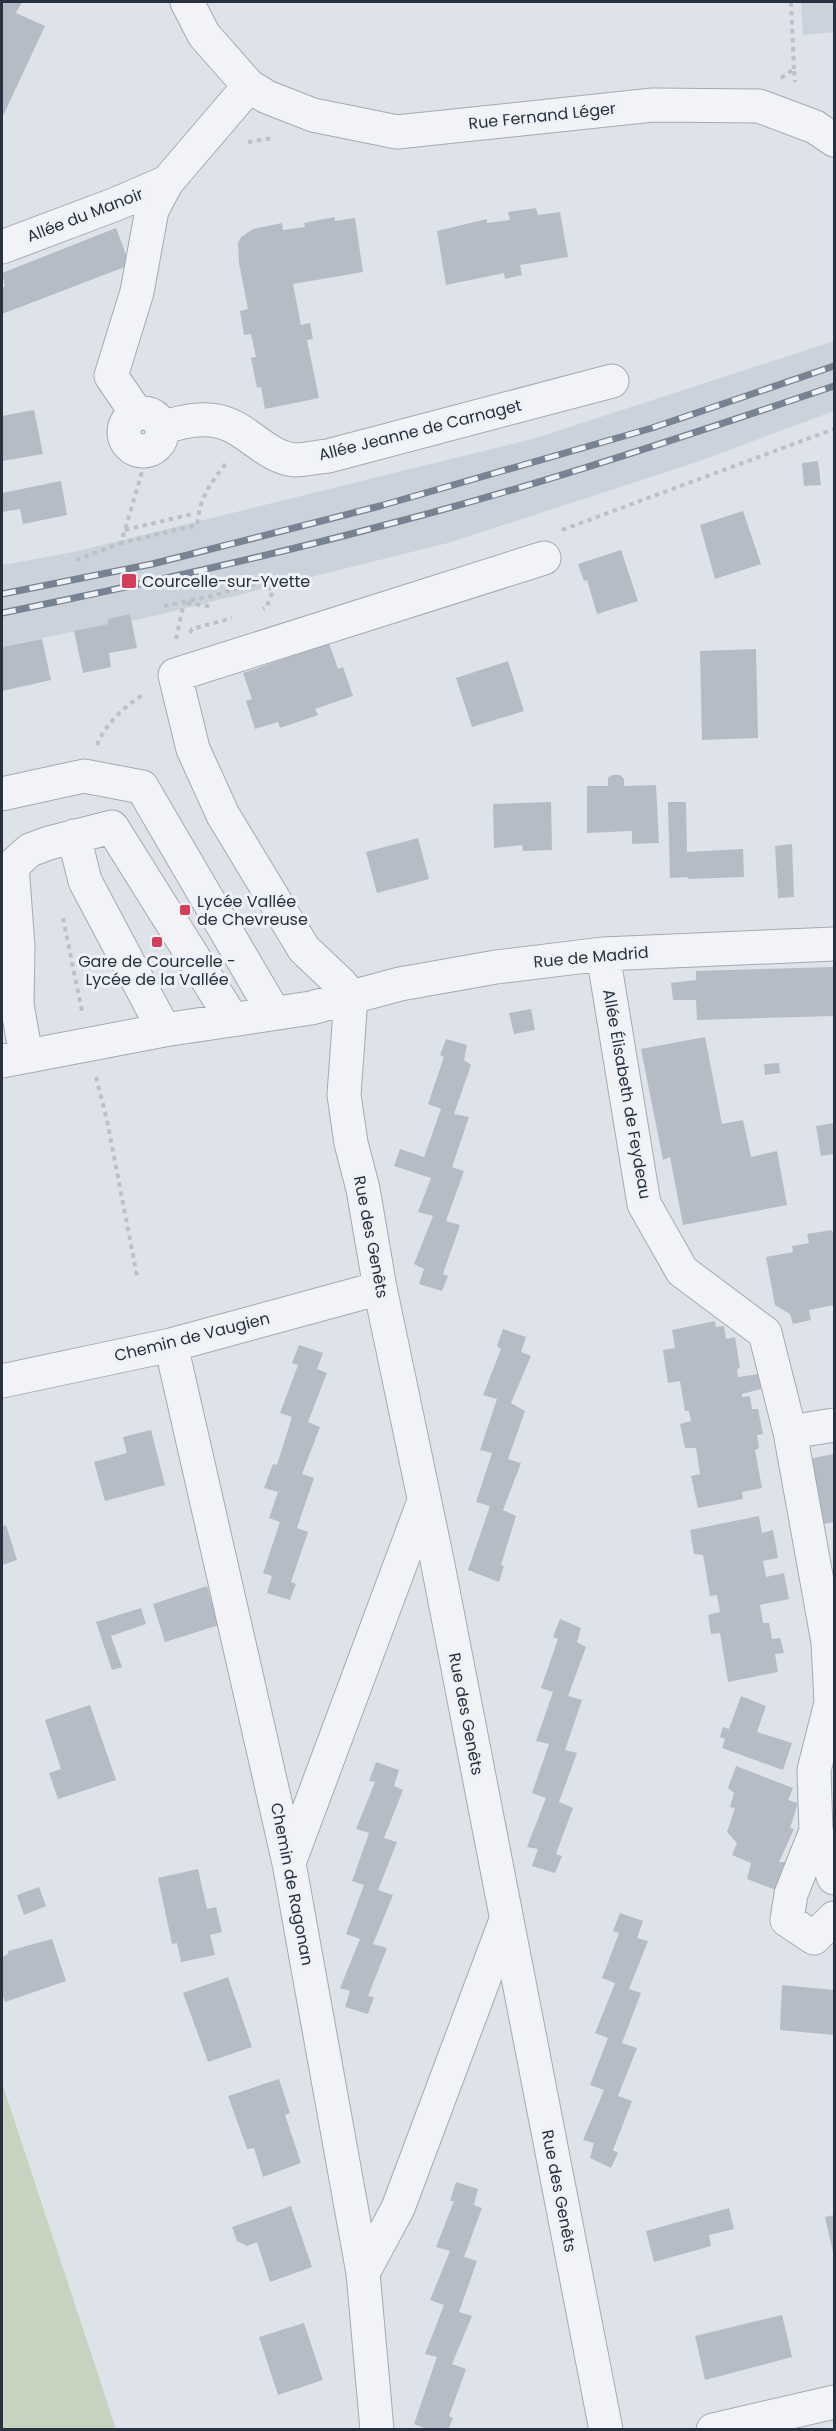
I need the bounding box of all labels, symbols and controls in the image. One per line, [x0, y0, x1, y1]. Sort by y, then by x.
street label: Rue Fernand Léger [467, 97, 617, 135]
street label: Allée du Manoir [23, 182, 147, 248]
street label: Allée Jeanne de Carnaget [316, 394, 524, 466]
place label: Courcelle-sur-Yvette [142, 570, 310, 593]
marker: Courcelle-sur-Yvette [120, 572, 138, 590]
place label: Lycée Vallée de Chevreuse [197, 890, 308, 931]
marker: Lycée Vallée de Chevreuse [178, 903, 192, 917]
marker: Gare de Courcelle - Lycée de la Vallée [150, 935, 164, 949]
street label: Rue de Madrid [533, 941, 649, 973]
place label: Gare de Courcelle - Lycée de la Vallée [78, 950, 236, 991]
street label: Allée Élisabeth de Feydeau [597, 987, 657, 1201]
street label: Rue des Genêts [348, 1174, 394, 1300]
street label: Chemin de Vaugien [112, 1307, 272, 1367]
street label: Rue des Genêts [443, 1651, 489, 1777]
street label: Chemin de Ragonan [265, 1801, 319, 1967]
street label: Rue des Genêts [536, 2128, 582, 2254]

